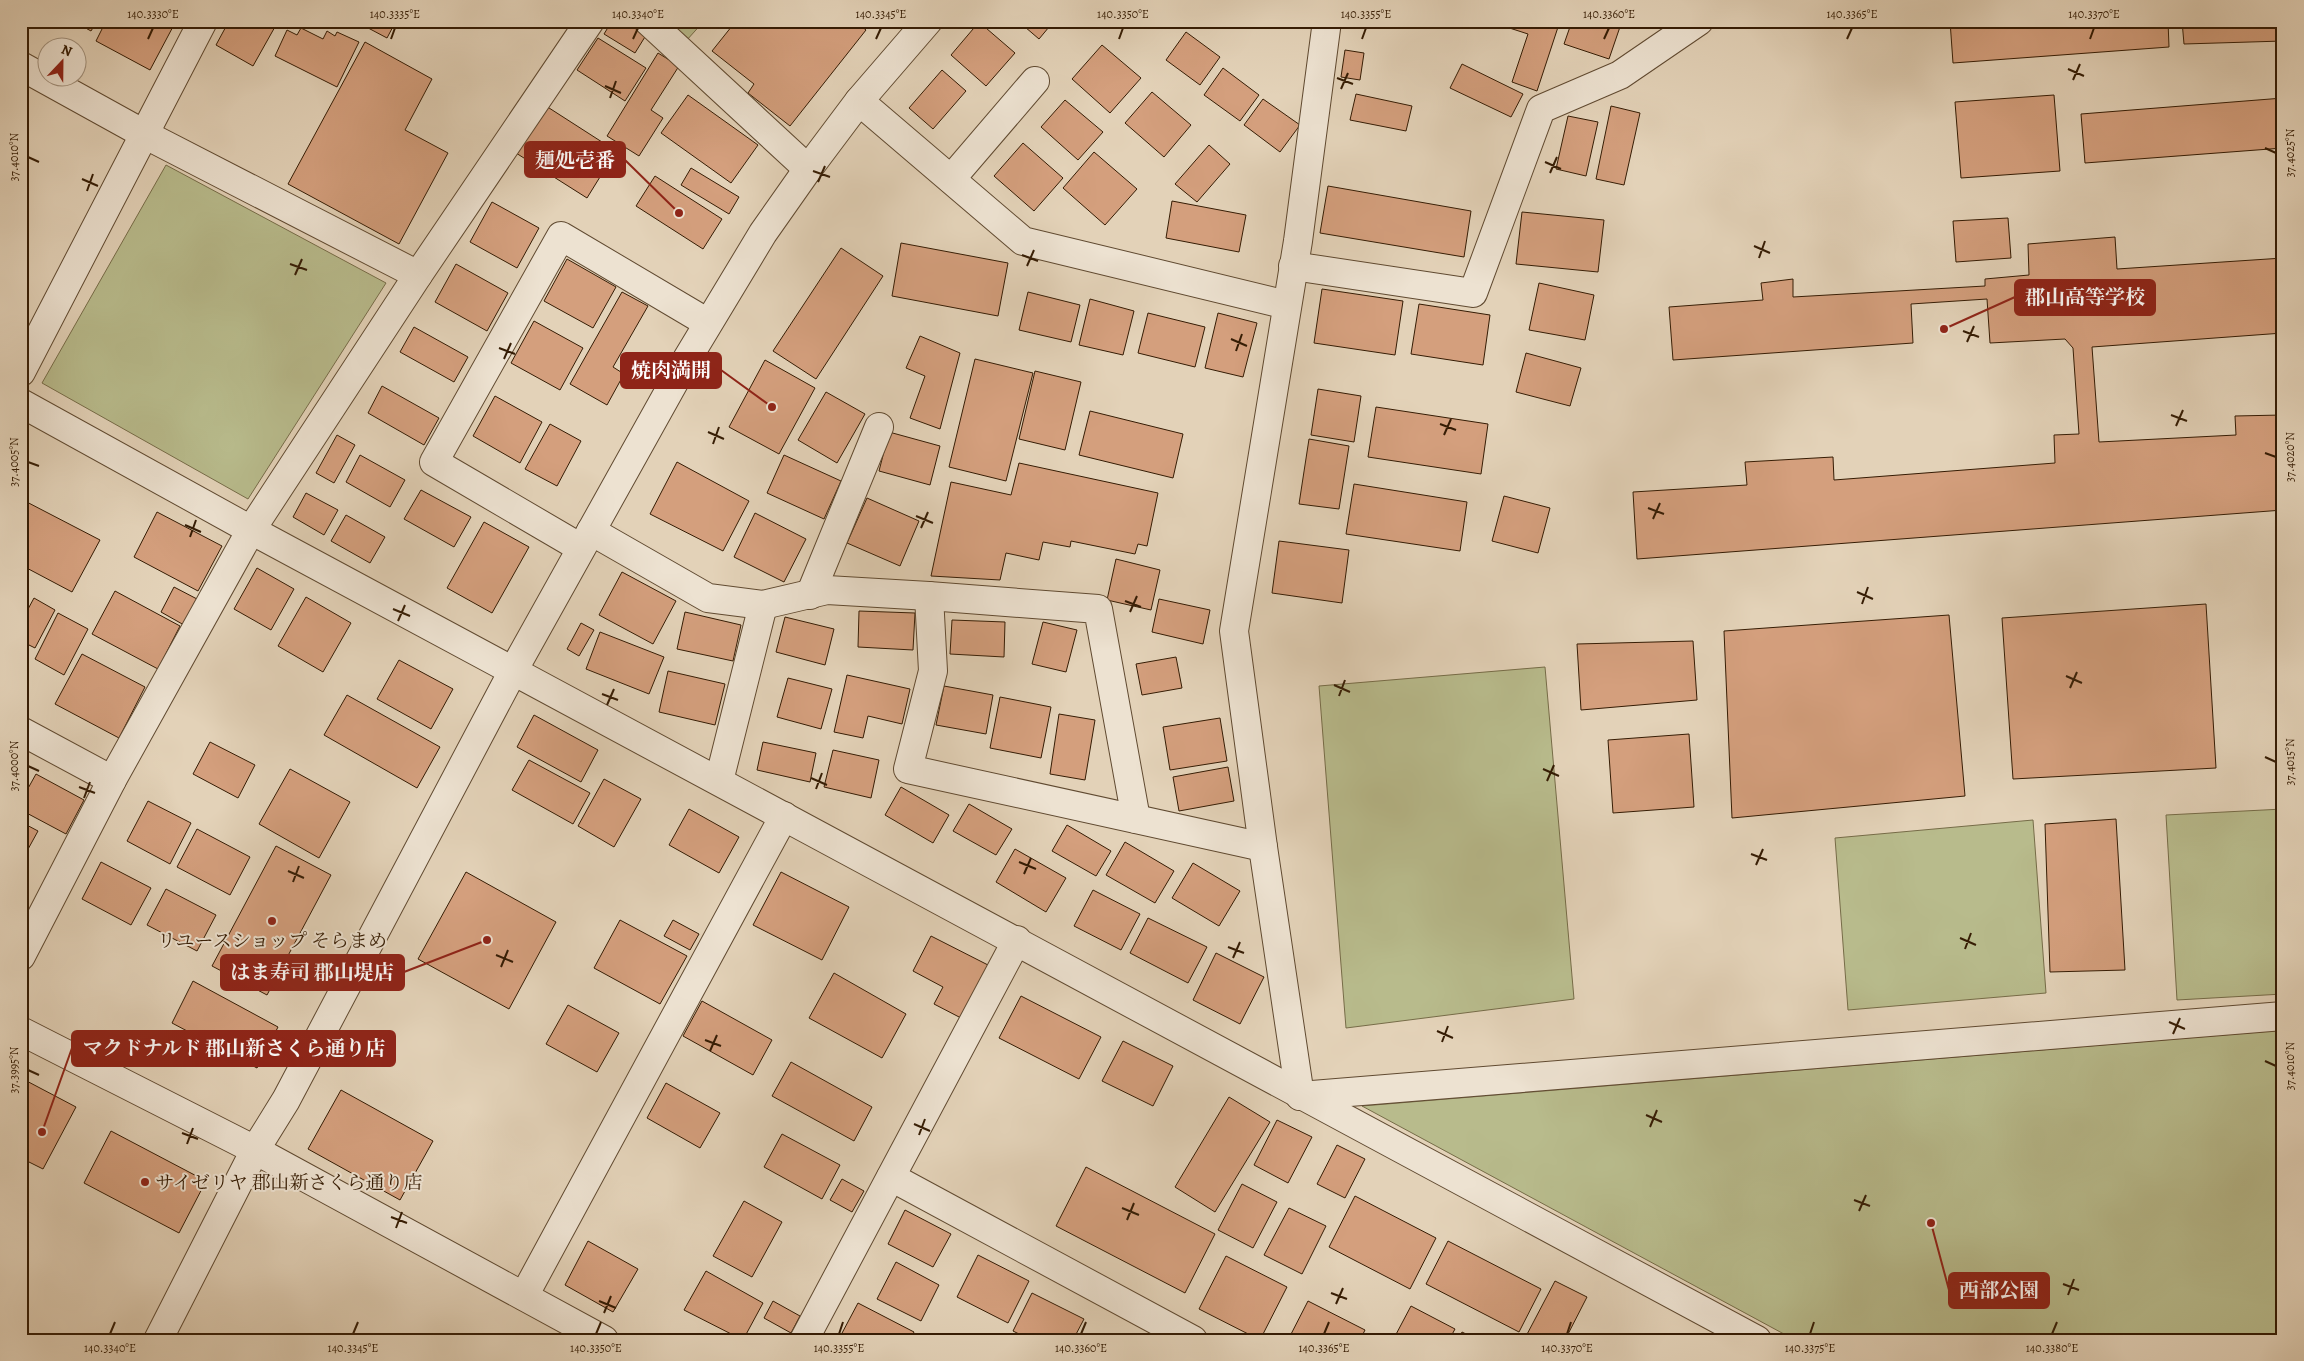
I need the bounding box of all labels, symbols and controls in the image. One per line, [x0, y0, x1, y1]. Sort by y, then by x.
text: 140.3330°E [127, 6, 179, 22]
text: 140.3335°E [370, 6, 420, 22]
text: 140.3340°E [612, 6, 664, 22]
text: 140.3345°E [856, 6, 906, 22]
text: 140.3350°E [1097, 6, 1149, 22]
text: 140.3355°E [1341, 6, 1391, 22]
text: 140.3360°E [1583, 6, 1635, 22]
text: 140.3365°E [1826, 6, 1878, 22]
text: 140.3370°E [2068, 6, 2120, 22]
north arrow [38, 38, 88, 88]
text: N [58, 40, 75, 61]
text: 37.4025°N [2282, 128, 2298, 177]
text: 37.4010°N [6, 132, 22, 181]
callout: 麺処壱番 [525, 142, 625, 177]
text: 麺処壱番 [535, 147, 615, 174]
callout: 郡山高等学校 [2015, 280, 2155, 315]
text: 郡山高等学校 [2025, 284, 2145, 311]
callout: 焼肉満開 [621, 353, 721, 388]
text: 焼肉満開 [631, 357, 711, 384]
text: 37.4020°N [2282, 432, 2298, 482]
text: 37.4005°N [6, 437, 22, 487]
text: 37.4015°N [2282, 738, 2298, 786]
text: 37.4000°N [6, 740, 22, 791]
marker: リユースショップ そらまめ [266, 915, 278, 927]
place label: リユースショップ そらまめ [157, 928, 387, 954]
callout: はま寿司 郡山堤店 [221, 955, 404, 990]
text: はま寿司 郡山堤店 [230, 959, 394, 986]
callout: マクドナルド 郡山新さくら通り店 [72, 1031, 395, 1066]
text: マクドナルド 郡山新さくら通り店 [83, 1035, 385, 1062]
text: 37.4010°N [2282, 1041, 2298, 1090]
text: 37.3995°N [6, 1046, 22, 1094]
place label: サイゼリヤ 郡山新さくら通り店 [155, 1170, 422, 1196]
marker: サイゼリヤ 郡山新さくら通り店 [139, 1176, 151, 1188]
callout: 西部公園 [1949, 1273, 2049, 1308]
text: 西部公園 [1959, 1277, 2039, 1304]
text: 140.3340°E [84, 1340, 136, 1356]
text: 140.3345°E [328, 1340, 378, 1356]
text: 140.3350°E [570, 1340, 622, 1356]
text: 140.3355°E [814, 1340, 864, 1356]
text: 140.3360°E [1055, 1340, 1107, 1356]
text: 140.3365°E [1298, 1340, 1350, 1356]
text: 140.3370°E [1541, 1340, 1593, 1356]
text: 140.3375°E [1785, 1340, 1835, 1356]
text: 140.3380°E [2026, 1340, 2078, 1356]

